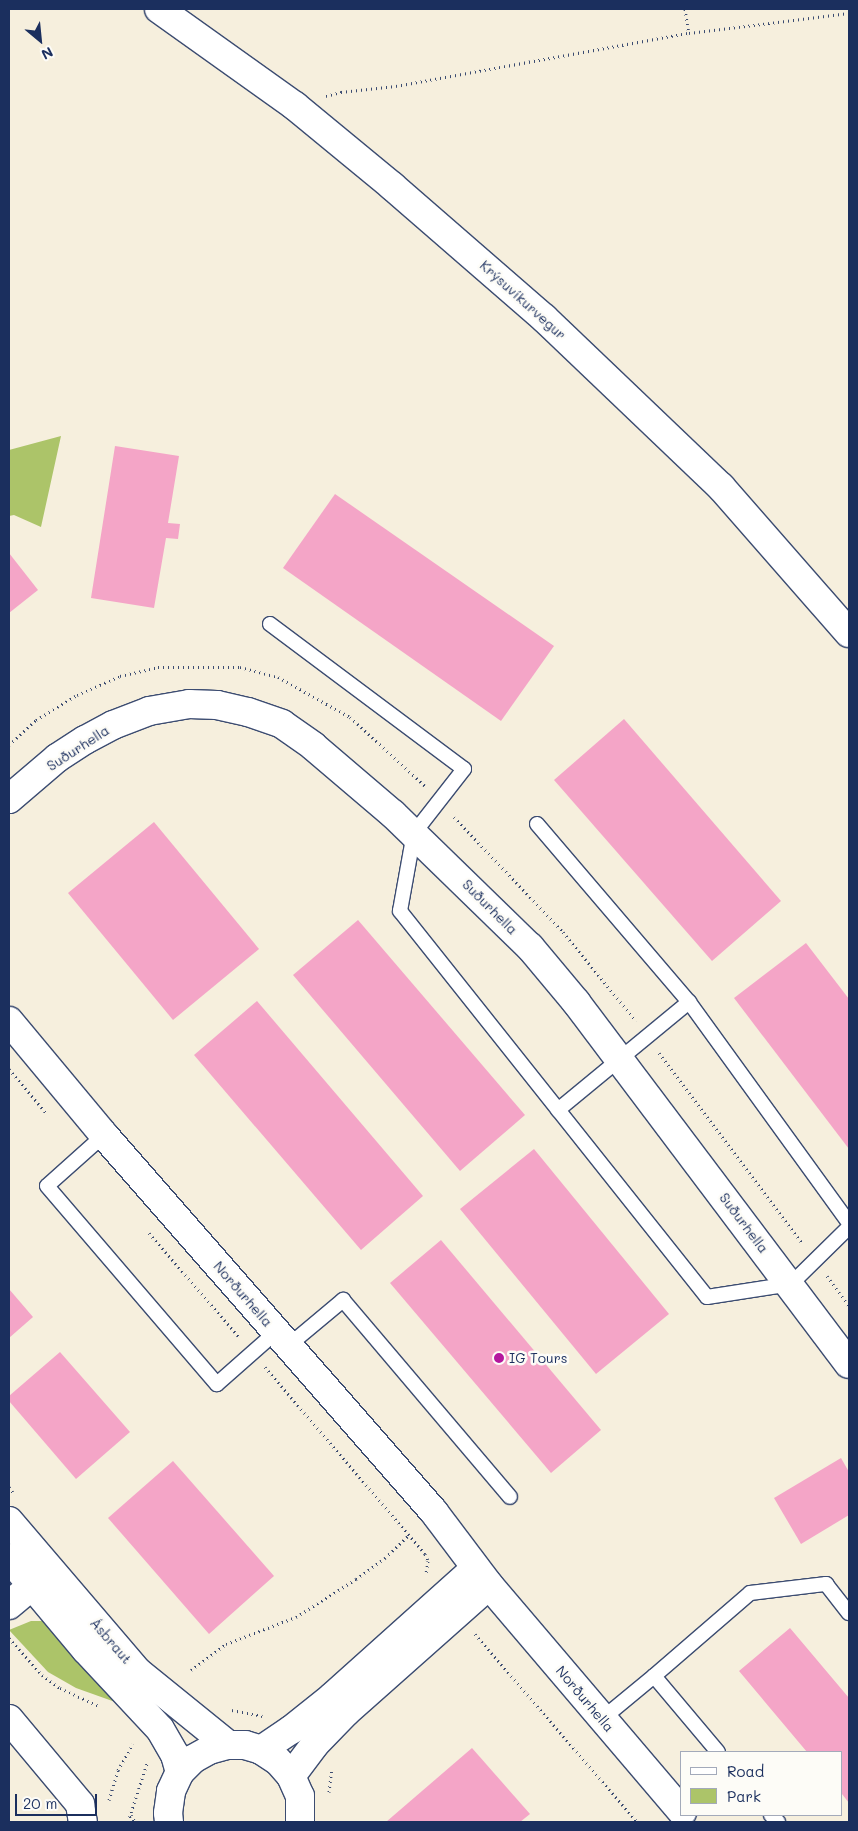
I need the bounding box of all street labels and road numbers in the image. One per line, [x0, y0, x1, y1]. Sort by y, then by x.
street label: Krýsuvíkurvegur [476, 257, 570, 343]
street label: Suðurhella [44, 722, 112, 774]
street label: Suðurhella [459, 876, 521, 938]
street label: Suðurhella [716, 1190, 772, 1256]
street label: Norðurhella [210, 1258, 276, 1330]
street label: Ásbraut [87, 1615, 135, 1667]
street label: Norðurhella [552, 1663, 618, 1735]

